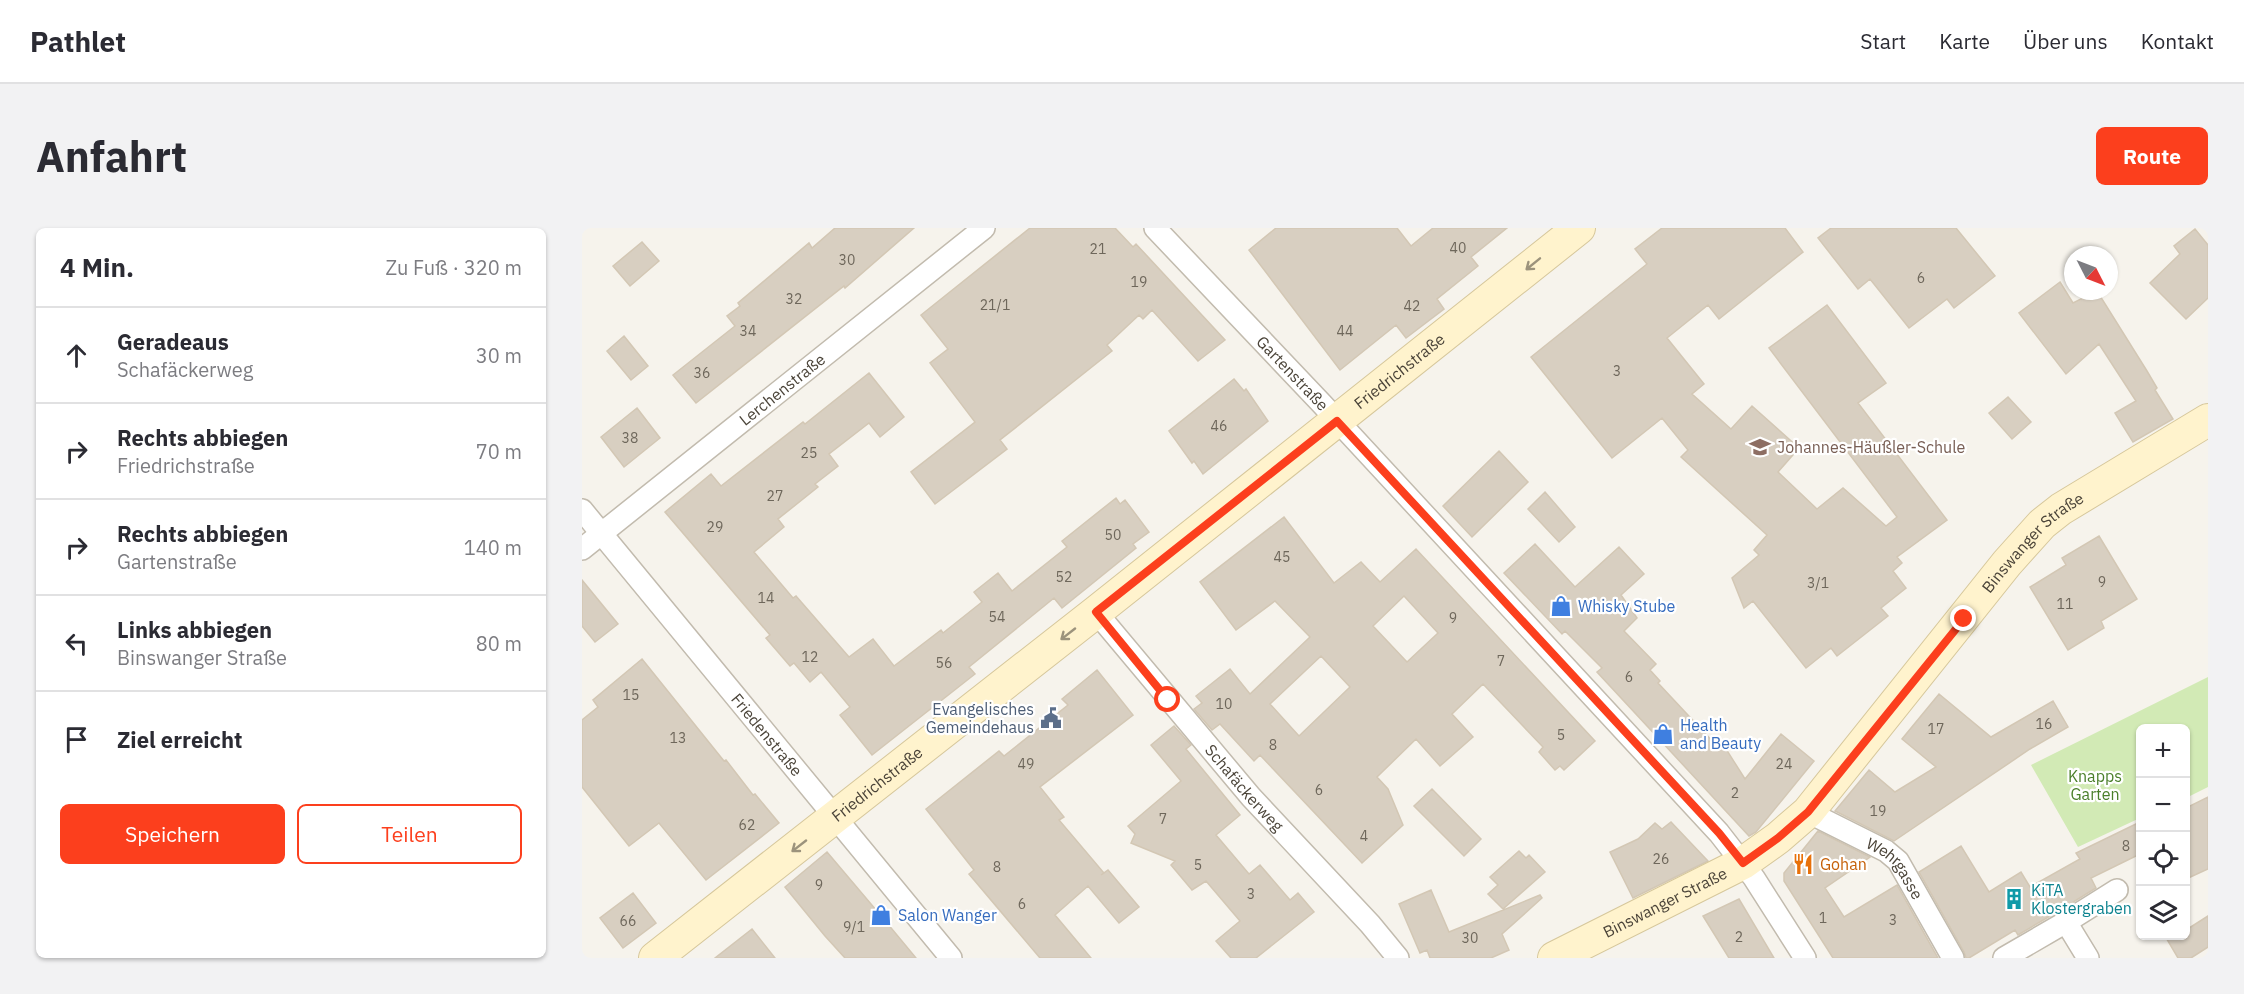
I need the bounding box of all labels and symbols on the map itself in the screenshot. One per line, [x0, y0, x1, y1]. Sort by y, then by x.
house number: 40 [1450, 239, 1466, 257]
house number: 21 [1090, 240, 1106, 258]
north arrow [2064, 246, 2118, 300]
house number: 30 [839, 251, 855, 269]
one-way arrow [1525, 258, 1541, 271]
house number: 6 [1917, 269, 1925, 287]
house number: 19 [1131, 273, 1147, 291]
house number: 32 [786, 290, 802, 308]
house number: 21/1 [980, 296, 1010, 314]
house number: 42 [1404, 297, 1420, 315]
house number: 34 [740, 322, 756, 340]
house number: 44 [1337, 322, 1353, 340]
street label: Friedrichstraße [1350, 329, 1449, 413]
street label: Gartenstraße [1252, 331, 1333, 415]
street label: Lerchenstraße [735, 349, 829, 430]
house number: 3 [1613, 362, 1621, 380]
house number: 36 [694, 364, 710, 382]
house number: 46 [1211, 417, 1227, 435]
house number: 38 [622, 429, 638, 447]
school or university icon: Johannes-Häußler-Schule [1748, 435, 1772, 459]
place label: Johannes-Häußler-Schule [1777, 437, 1966, 457]
house number: 25 [801, 444, 817, 462]
house number: 27 [767, 487, 783, 505]
street label: Binswanger Straße [1977, 488, 2087, 597]
house number: 29 [707, 518, 723, 536]
house number: 50 [1105, 526, 1121, 544]
house number: 45 [1274, 548, 1290, 566]
house number: 52 [1056, 568, 1072, 586]
house number: 9 [2098, 573, 2106, 591]
house number: 3/1 [1807, 574, 1829, 592]
house number: 14 [758, 589, 774, 607]
shop icon: Whisky Stube [1549, 594, 1573, 618]
house number: 11 [2057, 595, 2073, 613]
place label: Whisky Stube [1578, 596, 1676, 616]
route end [1950, 605, 1976, 631]
house number: 54 [989, 608, 1005, 626]
house number: 9 [1449, 609, 1457, 627]
one-way arrow [1060, 628, 1076, 641]
house number: 12 [802, 648, 818, 666]
house number: 7 [1497, 652, 1505, 670]
house number: 56 [936, 654, 952, 672]
house number: 6 [1625, 668, 1633, 686]
house number: 15 [623, 686, 639, 704]
route start [1154, 686, 1180, 712]
street label: Friedenstraße [727, 689, 807, 780]
house number: 10 [1216, 695, 1232, 713]
place label: Evangelisches Gemeindehaus [926, 699, 1034, 737]
public building icon: Evangelisches Gemeindehaus [1039, 706, 1063, 730]
place label: Health and Beauty [1680, 715, 1761, 753]
house number: 16 [2036, 715, 2052, 733]
house number: 17 [1928, 720, 1944, 738]
shop icon: Health and Beauty [1651, 722, 1675, 746]
house number: 5 [1557, 726, 1565, 744]
house number: 13 [670, 729, 686, 747]
house number: 8 [1269, 736, 1277, 754]
street label: Schafäckerweg [1201, 740, 1288, 836]
street label: Friedrichstraße [827, 742, 927, 826]
house number: 49 [1018, 755, 1034, 773]
house number: 24 [1776, 755, 1792, 773]
park label: Knapps Garten [2068, 766, 2122, 804]
house number: 6 [1315, 781, 1323, 799]
house number: 2 [1731, 784, 1739, 802]
house number: 19 [1870, 802, 1886, 820]
house number: 7 [1159, 810, 1167, 828]
house number: 62 [739, 816, 755, 834]
house number: 4 [1360, 827, 1368, 845]
street label: Wehrgasse [1863, 833, 1928, 903]
house number: 8 [2122, 837, 2130, 855]
one-way arrow [791, 839, 807, 852]
house number: 26 [1653, 850, 1669, 868]
restaurant icon: Gohan [1791, 852, 1815, 876]
place label: Gohan [1820, 854, 1867, 874]
house number: 5 [1194, 856, 1202, 874]
house number: 8 [993, 858, 1001, 876]
street label: Binswanger Straße [1599, 863, 1730, 942]
house number: 9 [815, 876, 823, 894]
place label: KiTA Klostergraben [2031, 880, 2132, 918]
house number: 3 [1247, 885, 1255, 903]
building icon: KiTA Klostergraben [2002, 887, 2026, 911]
house number: 6 [1018, 895, 1026, 913]
shop icon: Salon Wanger [869, 903, 893, 927]
place label: Salon Wanger [898, 905, 997, 925]
house number: 1 [1819, 909, 1827, 927]
house number: 3 [1889, 911, 1897, 929]
house number: 66 [620, 912, 636, 930]
house number: 9/1 [843, 918, 865, 936]
house number: 2 [1735, 928, 1743, 946]
house number: 30 [1462, 929, 1478, 947]

